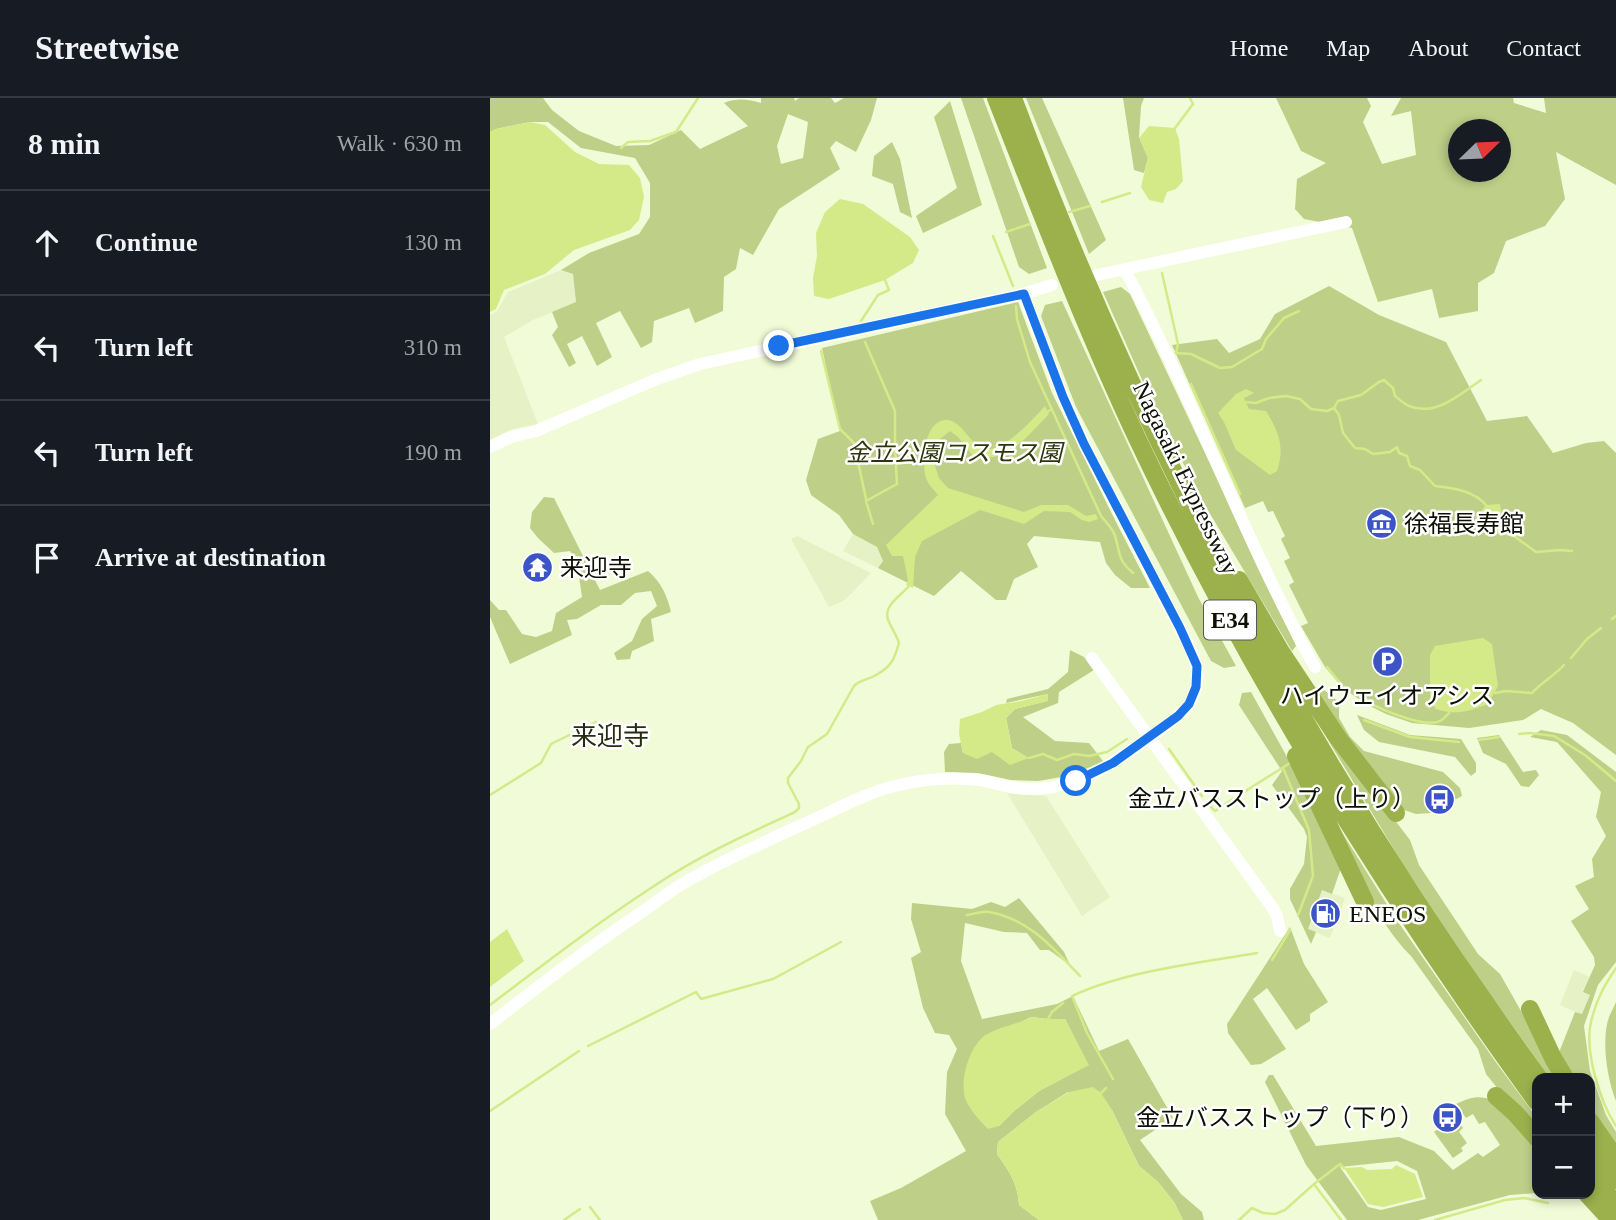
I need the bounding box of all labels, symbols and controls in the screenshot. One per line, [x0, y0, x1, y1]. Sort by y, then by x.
text: Streetwise [35, 30, 179, 66]
text: Home [1230, 35, 1288, 61]
text: Map [1326, 35, 1370, 61]
text: About [1408, 35, 1468, 61]
text: Contact [1506, 35, 1581, 61]
north arrow [1448, 119, 1511, 182]
text: 8 min [28, 127, 101, 160]
text: Walk · 630 m [337, 131, 462, 156]
icon: ahead [28, 224, 66, 262]
text: Continue [95, 228, 198, 257]
text: 130 m [404, 230, 462, 255]
icon: left [28, 329, 66, 367]
route end [763, 330, 794, 361]
text: Turn left [95, 333, 193, 362]
text: 310 m [404, 335, 462, 360]
street label: Nagasaki Expressway [1128, 377, 1244, 579]
icon: left [28, 434, 66, 472]
text: Turn left [95, 438, 193, 467]
text: 190 m [404, 440, 462, 465]
park label: 金立公園コスモス園 [846, 440, 1065, 466]
museum icon: 徐福長寿館 [1364, 507, 1398, 541]
place label: 徐福長寿館 [1404, 511, 1524, 537]
icon: arrive [28, 539, 66, 577]
text: Arrive at destination [95, 543, 326, 572]
temple icon: 来迎寺 [520, 551, 554, 585]
place label: 来迎寺 [560, 555, 632, 581]
road number: E34 [1204, 600, 1256, 640]
parking icon: ハイウェイオアシス [1370, 645, 1404, 679]
place label: ハイウェイオアシス [1280, 683, 1494, 709]
district label: 来迎寺 [571, 722, 649, 751]
route start [1060, 765, 1091, 796]
bus stop icon: 金立バスストップ（上り） [1422, 782, 1456, 816]
place label: 金立バスストップ（上り） [1128, 786, 1416, 812]
fuel station icon: ENEOS [1309, 897, 1343, 931]
place label: ENEOS [1349, 901, 1426, 927]
map controls [1532, 1073, 1595, 1199]
button: + [1532, 1073, 1595, 1136]
bus stop icon: 金立バスストップ（下り） [1430, 1101, 1464, 1135]
place label: 金立バスストップ（下り） [1136, 1105, 1424, 1131]
button: − [1532, 1136, 1595, 1199]

